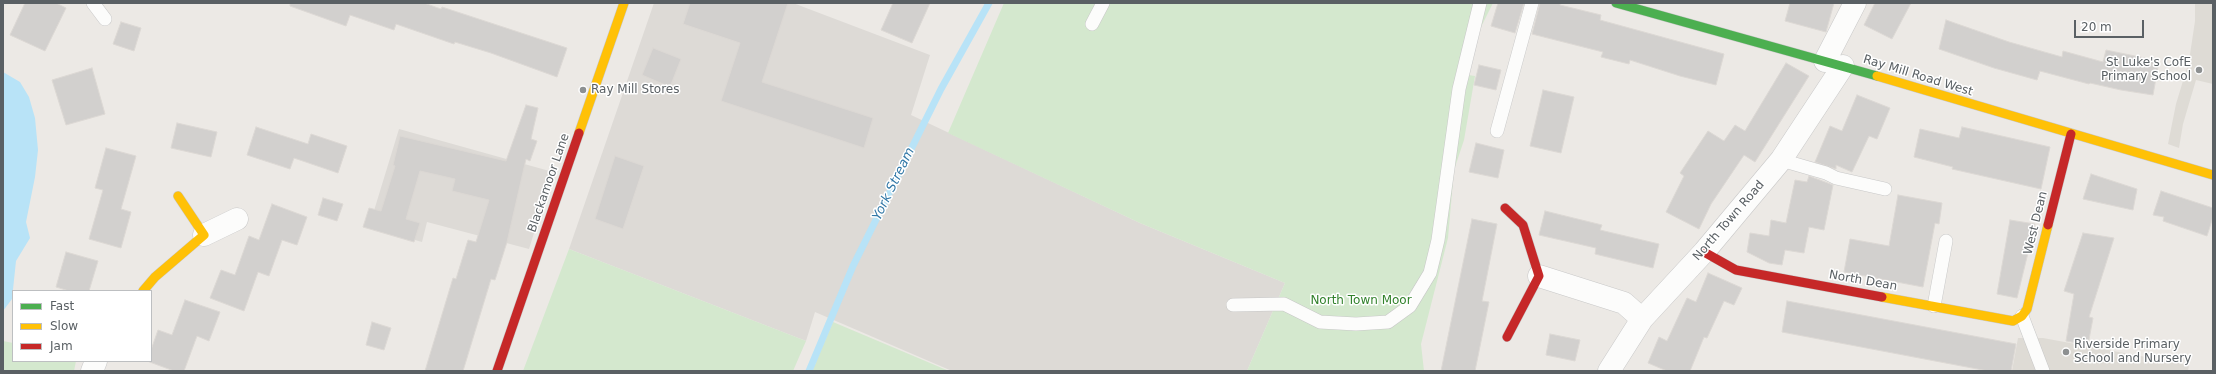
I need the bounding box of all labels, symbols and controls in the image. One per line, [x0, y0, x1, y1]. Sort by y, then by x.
scale bar [2076, 12, 2146, 38]
text: 20 m [2081, 20, 2112, 34]
street label: Ray Mill Road West [1861, 52, 1975, 100]
place label: St Luke's CofE Primary School [2101, 56, 2191, 84]
marker: St Luke's CofE Primary School [2194, 65, 2204, 75]
place label: Ray Mill Stores [591, 83, 679, 97]
marker: Ray Mill Stores [578, 85, 588, 95]
street label: Blackamoor Lane [525, 132, 573, 234]
water label: York Stream [870, 145, 918, 223]
street label: North Town Road [1690, 178, 1768, 264]
street label: West Dean [2021, 190, 2051, 256]
street label: North Dean [1828, 268, 1898, 294]
legend [12, 290, 152, 362]
park label: North Town Moor [1310, 294, 1412, 308]
text: Fast [50, 299, 74, 313]
text: Slow [50, 319, 78, 333]
place label: Riverside Primary School and Nursery [2074, 338, 2191, 366]
text: Jam [50, 339, 73, 353]
marker: Riverside Primary School and Nursery [2061, 347, 2071, 357]

